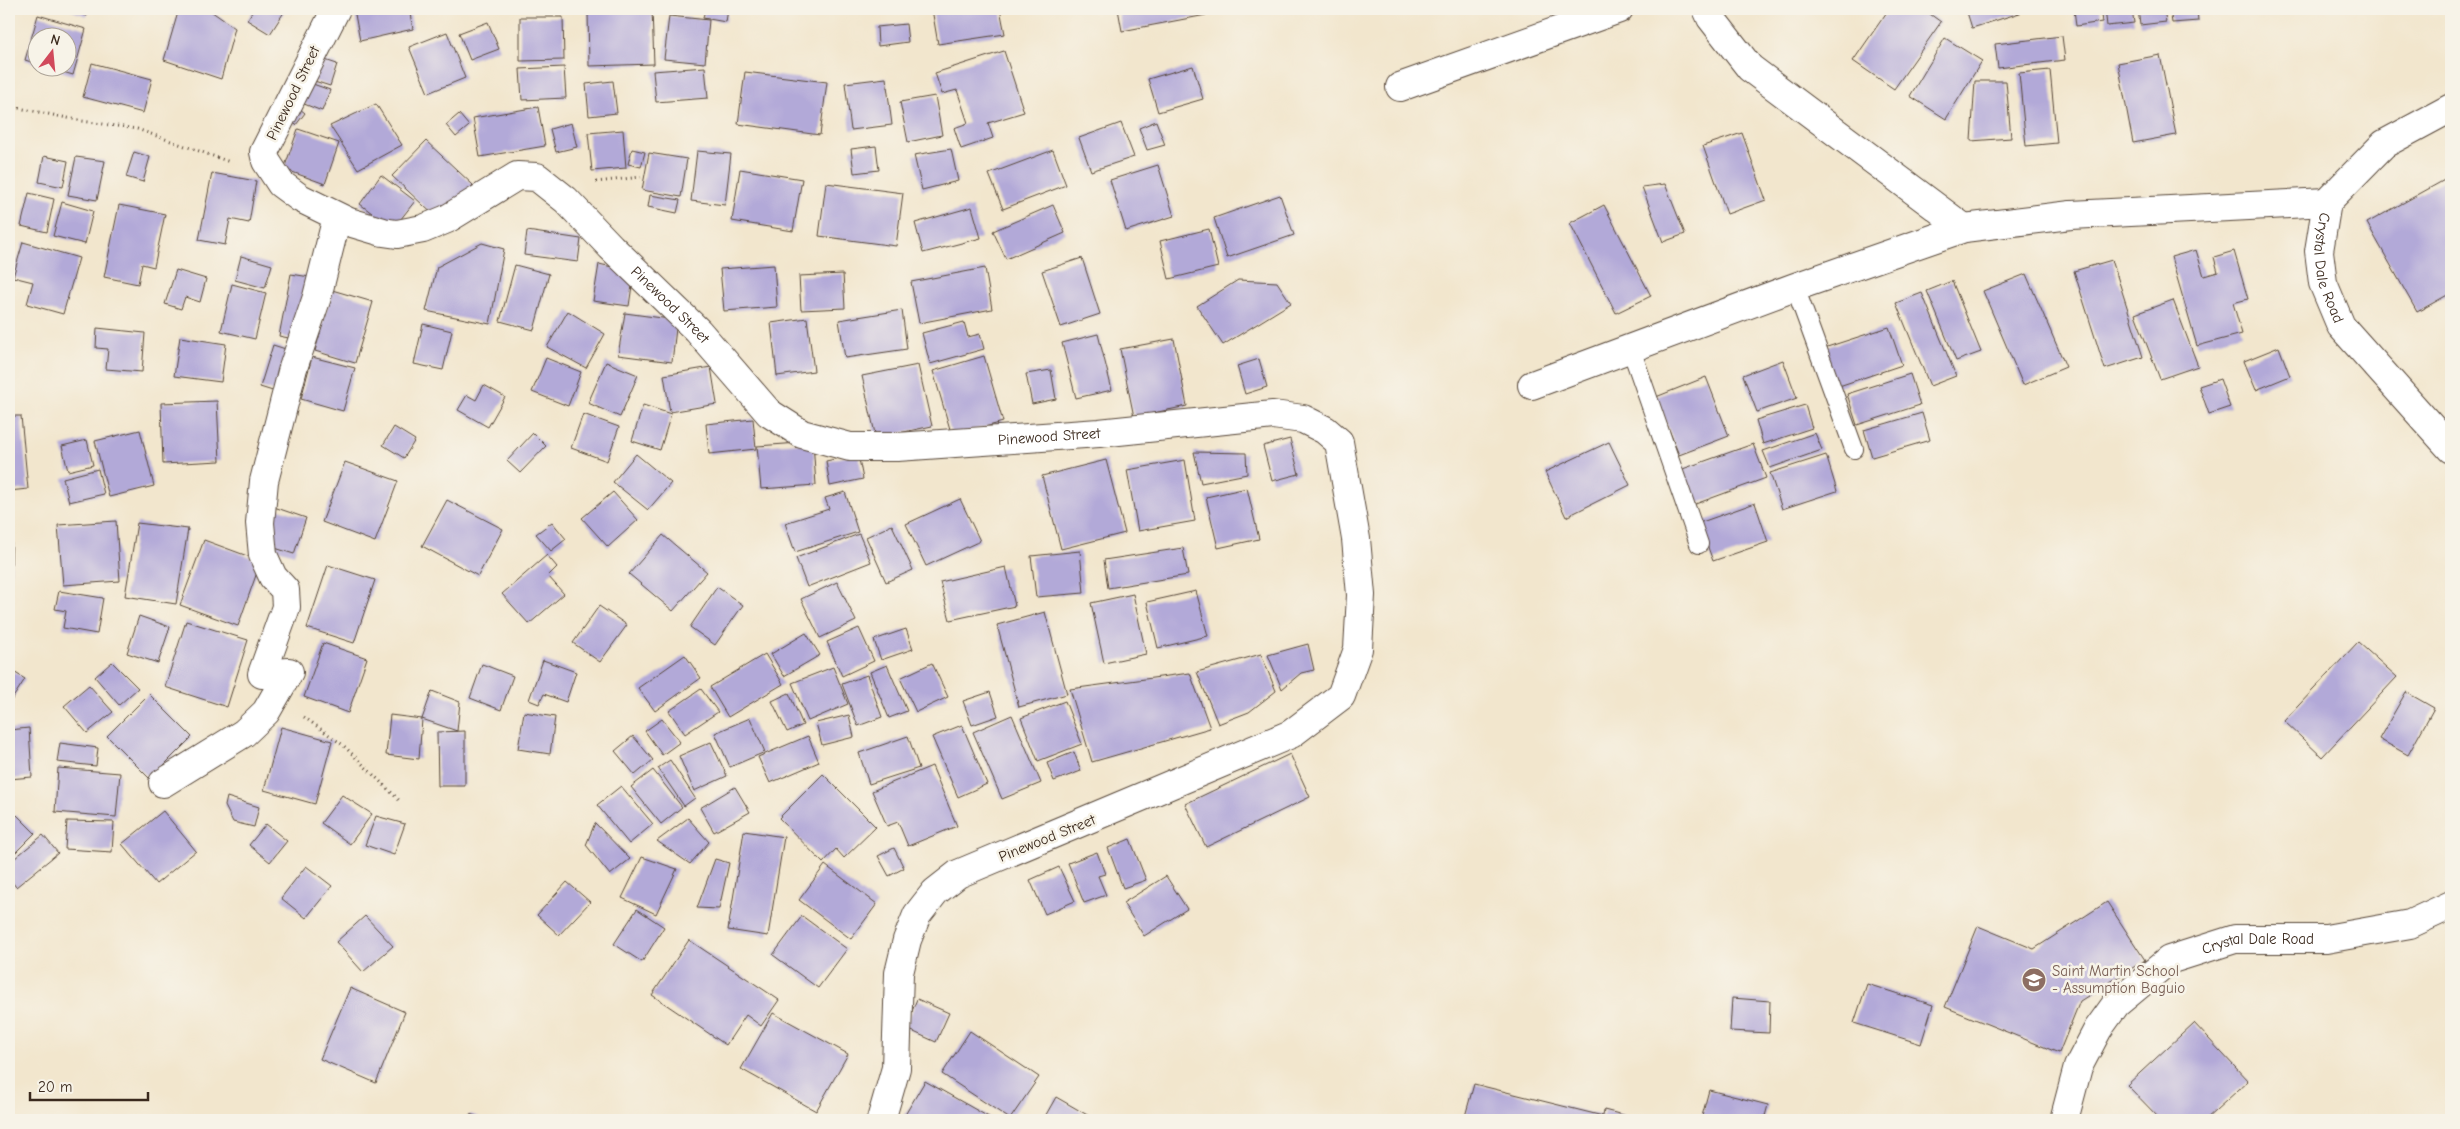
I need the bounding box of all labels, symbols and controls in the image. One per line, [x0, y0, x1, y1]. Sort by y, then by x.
north arrow [28, 28, 78, 78]
text: N [49, 31, 62, 49]
street label: Pinewood Street [262, 42, 324, 143]
street label: Crystal Dale Road [2310, 211, 2348, 326]
street label: Pinewood Street [627, 262, 714, 347]
street label: Pinewood Street [997, 424, 1102, 449]
street label: Pinewood Street [996, 810, 1099, 866]
street label: Crystal Dale Road [2199, 930, 2314, 958]
place label: Saint Martin School - Assumption Baguio [2052, 962, 2185, 997]
school or university icon: Saint Martin School - Assumption Baguio [2021, 967, 2047, 993]
scale bar [30, 1069, 148, 1101]
text: 20 m [38, 1078, 72, 1096]

